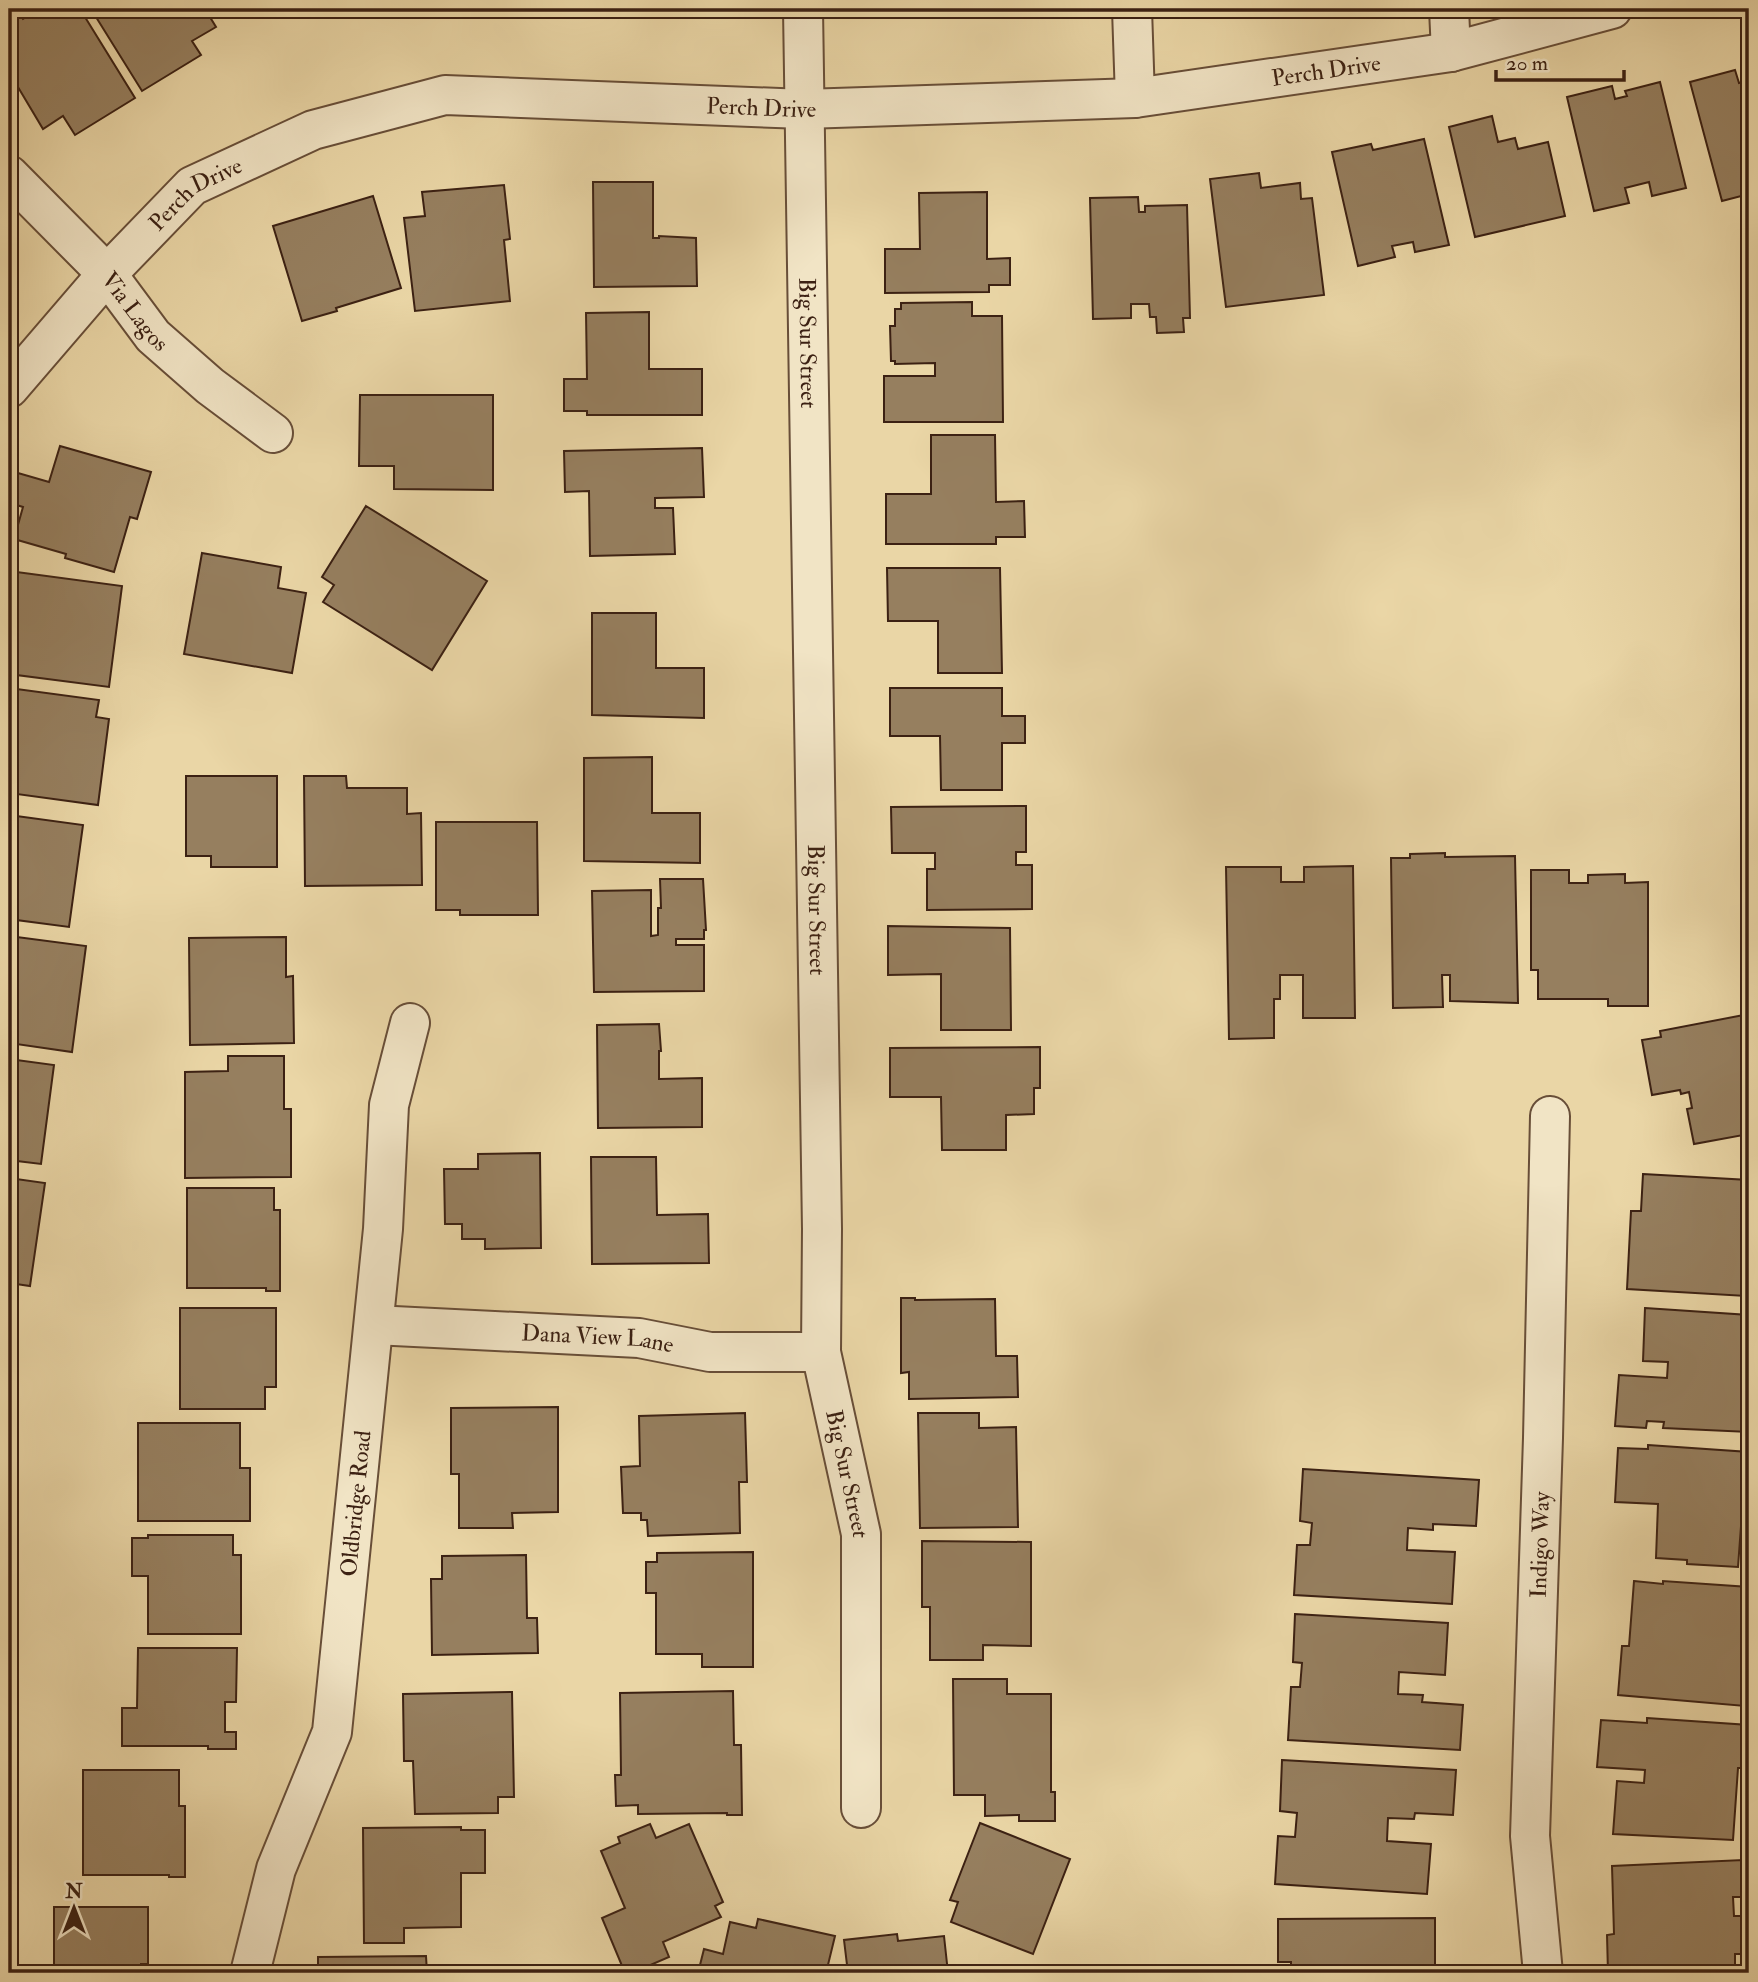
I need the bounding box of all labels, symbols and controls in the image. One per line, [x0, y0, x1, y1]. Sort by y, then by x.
scale bar [1496, 38, 1623, 82]
street label: Perch Drive [1270, 48, 1383, 92]
text: 20 m [1506, 50, 1548, 77]
street label: Perch Drive [706, 91, 817, 124]
street label: Perch Drive [142, 150, 247, 237]
street label: Via Lagos [95, 265, 175, 358]
street label: Big Sur Street [793, 277, 824, 409]
street label: Big Sur Street [802, 844, 833, 976]
street label: Dana View Lane [521, 1318, 677, 1359]
street label: Big Sur Street [820, 1407, 876, 1538]
street label: Oldbridge Road [333, 1429, 377, 1578]
street label: Indigo Way [1523, 1490, 1556, 1598]
north arrow [38, 1874, 108, 1944]
text: N [64, 1880, 83, 1904]

